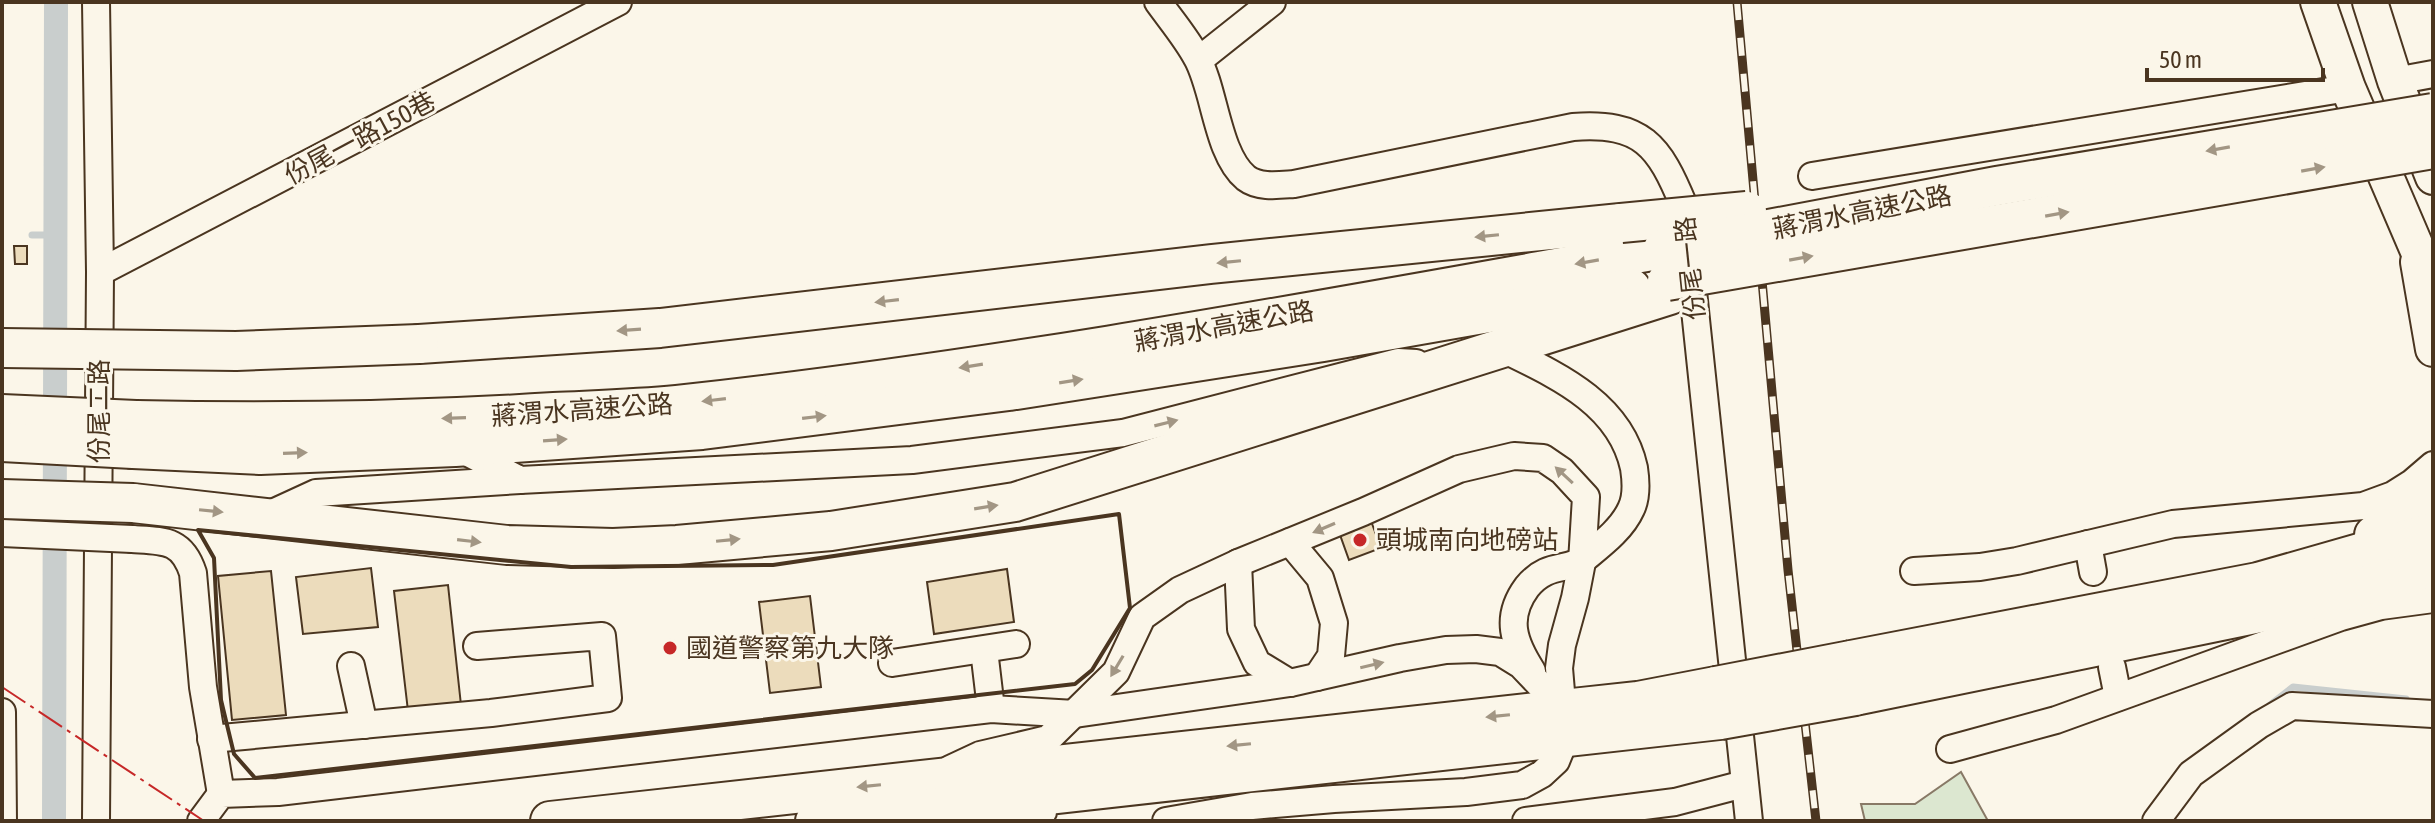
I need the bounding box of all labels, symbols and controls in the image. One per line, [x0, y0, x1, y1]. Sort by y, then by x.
scale bar [2147, 32, 2323, 82]
text: 50 m [2159, 46, 2202, 73]
street label: 份尾一路150巷 [279, 86, 441, 190]
one-way arrow [2205, 143, 2230, 155]
one-way arrow [2301, 163, 2326, 175]
street label: 蔣渭水高速公路 [1770, 180, 1954, 244]
one-way arrow [2045, 207, 2070, 220]
street label: 份尾一路 [1670, 215, 1710, 321]
one-way arrow [1474, 230, 1499, 243]
one-way arrow [1789, 252, 1814, 264]
one-way arrow [1216, 256, 1241, 269]
one-way arrow [1574, 257, 1599, 269]
one-way arrow [874, 295, 899, 308]
street label: 蔣渭水高速公路 [1132, 295, 1316, 357]
one-way arrow [616, 324, 641, 337]
street label: 份尾二路 [84, 359, 114, 463]
one-way arrow [958, 360, 983, 373]
one-way arrow [1059, 374, 1084, 387]
street label: 蔣渭水高速公路 [490, 389, 674, 431]
one-way arrow [701, 394, 726, 407]
one-way arrow [802, 410, 827, 423]
one-way arrow [441, 412, 466, 425]
one-way arrow [1153, 417, 1178, 429]
one-way arrow [543, 433, 568, 446]
one-way arrow [283, 447, 308, 460]
one-way arrow [1555, 467, 1574, 485]
one-way arrow [974, 500, 999, 512]
one-way arrow [199, 504, 224, 517]
one-way arrow [1313, 521, 1336, 534]
place label: 頭城南向地磅站 [1376, 525, 1558, 555]
marker: 頭城南向地磅站 [1351, 531, 1369, 549]
one-way arrow [457, 534, 482, 547]
one-way arrow [716, 534, 741, 547]
place label: 國道警察第九大隊 [686, 633, 894, 663]
marker: 國道警察第九大隊 [661, 639, 679, 657]
one-way arrow [1110, 655, 1125, 678]
one-way arrow [1360, 658, 1385, 670]
one-way arrow [1485, 710, 1510, 723]
one-way arrow [1226, 738, 1251, 751]
one-way arrow [856, 779, 881, 792]

